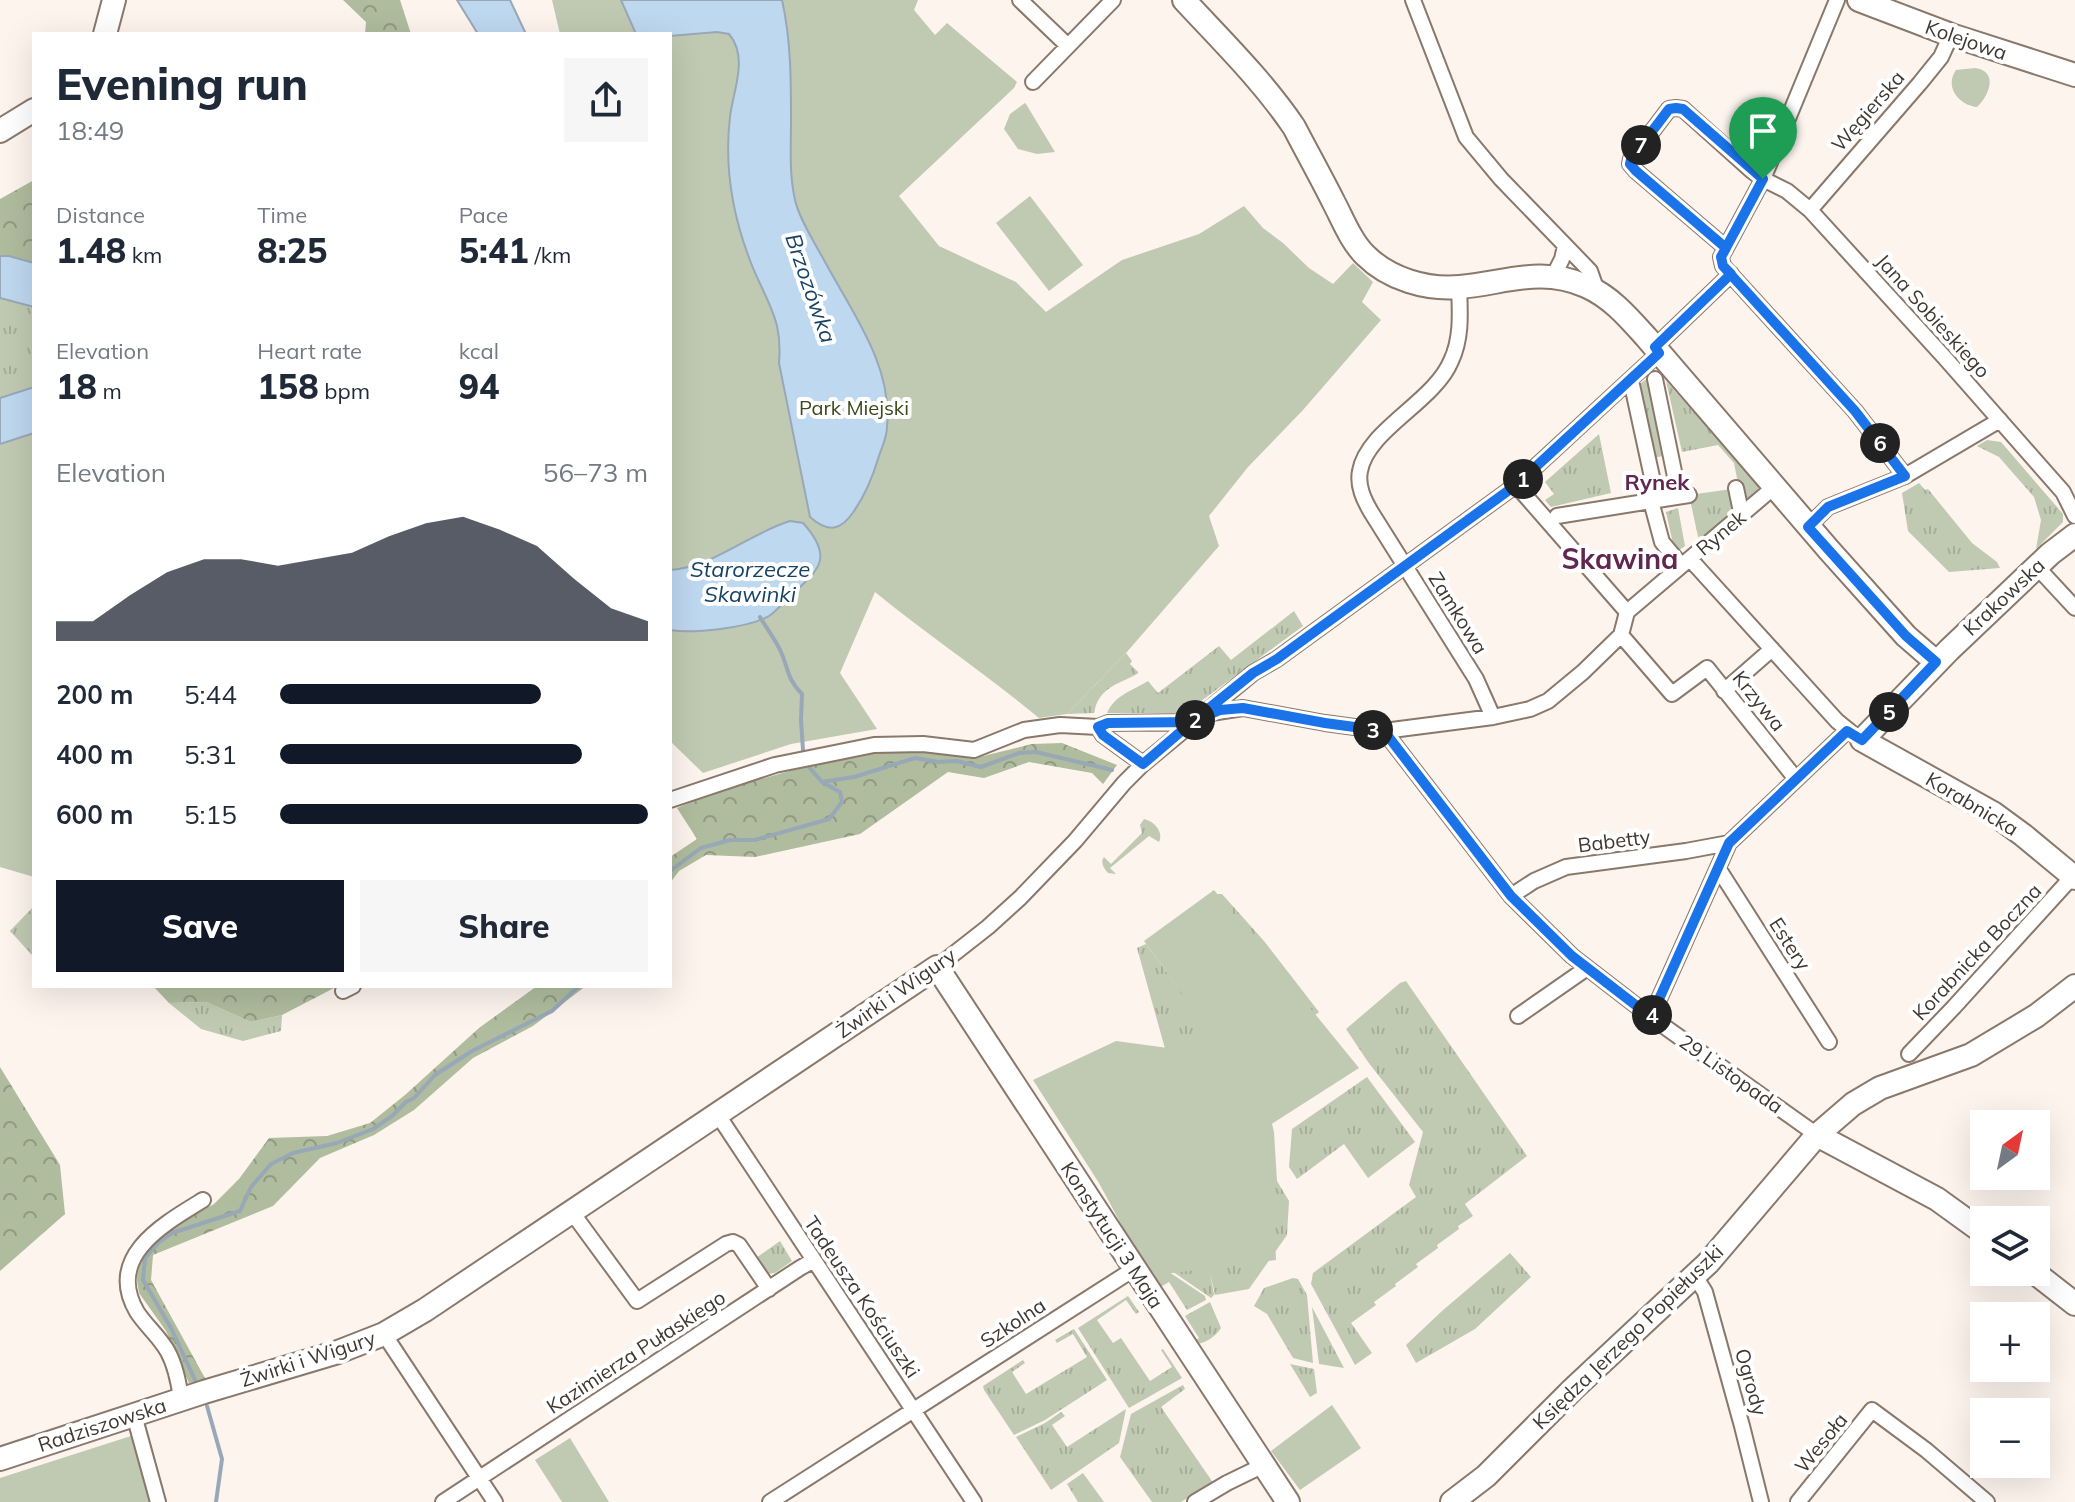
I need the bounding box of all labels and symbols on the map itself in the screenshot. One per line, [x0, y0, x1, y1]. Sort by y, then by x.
street label: Kolejowa [1922, 14, 2010, 65]
street label: Węgierska [1826, 65, 1910, 156]
pin [1729, 97, 1797, 179]
pin: 7 [1621, 125, 1661, 165]
water label: Brzozówka [779, 230, 843, 346]
street label: Jana Sobieskiego [1871, 248, 1996, 383]
park label: Park Miejski [799, 395, 909, 420]
pin: 6 [1860, 423, 1900, 463]
pin: 1 [1503, 459, 1543, 499]
district label: Rynek [1625, 468, 1690, 496]
street label: Rynek [1691, 504, 1751, 561]
district label: Skawina [1562, 541, 1678, 576]
street label: Krakowska [1958, 553, 2050, 641]
water label: Starorzecze Skawinki [690, 555, 810, 608]
street label: Zamkowa [1424, 567, 1493, 658]
street label: Krzywa [1728, 666, 1791, 736]
pin: 5 [1869, 692, 1909, 732]
pin: 2 [1175, 700, 1215, 740]
pin: 3 [1353, 710, 1393, 750]
street label: Korabnicka [1921, 766, 2023, 841]
street label: Babetty [1576, 824, 1652, 857]
street label: Korabnicka Boczna [1907, 878, 2046, 1025]
street label: Estery [1764, 913, 1817, 975]
street label: Żwirki i Wigury [831, 942, 961, 1043]
pin: 4 [1632, 995, 1672, 1035]
street label: 29 Listopada [1675, 1029, 1788, 1119]
north arrow [1970, 1110, 2050, 1190]
street label: Konstytucji 3 Maja [1056, 1157, 1169, 1313]
street label: Tadeusza Kościuszki [799, 1211, 926, 1382]
street label: Księdza Jerzego Popiełuszki [1527, 1239, 1728, 1434]
street label: Kazimierza Pułaskiego [542, 1284, 730, 1419]
street label: Szkolna [975, 1292, 1050, 1353]
street label: Żwirki i Wigury [237, 1325, 379, 1392]
street label: Ogrody [1730, 1345, 1773, 1419]
street label: Radziszowska [34, 1392, 169, 1457]
street label: Wesoła [1789, 1408, 1852, 1478]

